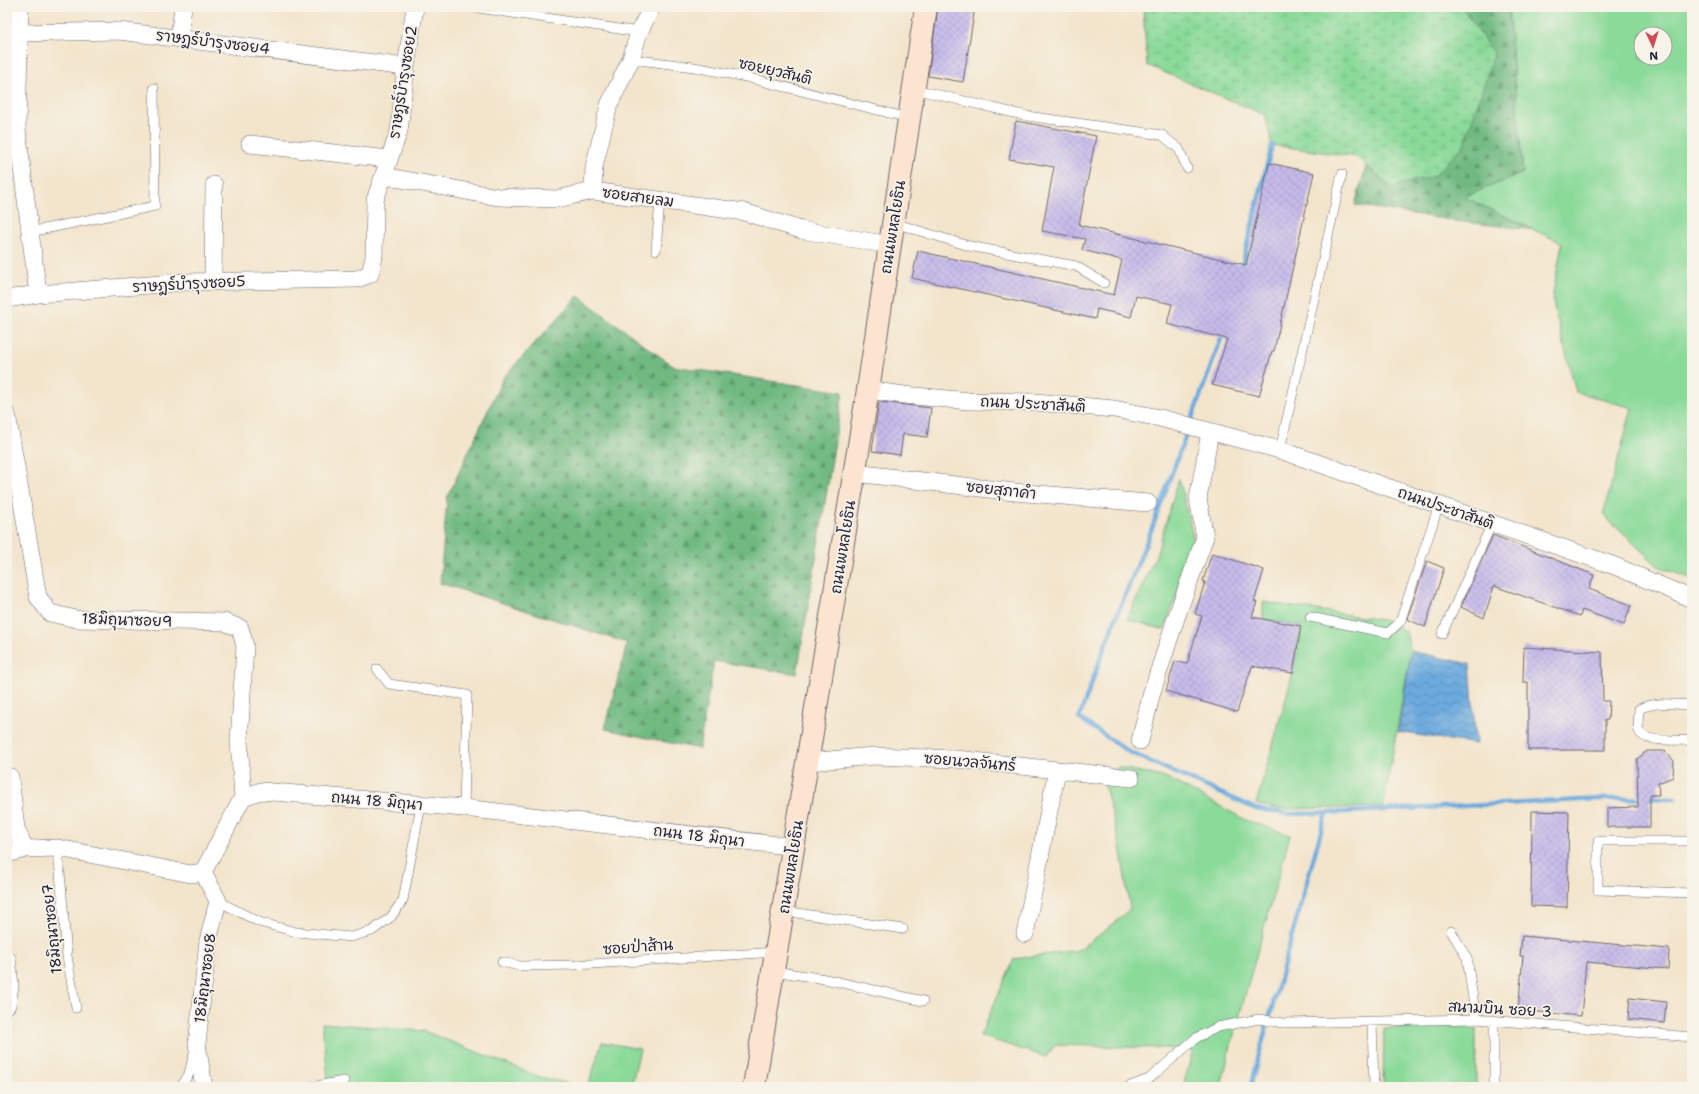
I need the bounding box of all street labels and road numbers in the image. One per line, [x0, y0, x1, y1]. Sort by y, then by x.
street label: ราษฎร์บำรุงซอย2 [384, 24, 423, 140]
street label: ราษฎร์บำรุงซอย4 [155, 25, 271, 60]
street label: ซอยยุวสันติ [736, 53, 814, 90]
street label: ถนนพหลโยธิน [876, 179, 910, 275]
street label: ซอยสายลม [601, 182, 675, 212]
street label: ราษฎร์บำรุงซอย5 [132, 271, 246, 298]
street label: ถนน ประชาสันติ [980, 391, 1086, 417]
street label: ซอยสุภาคำ [965, 476, 1037, 505]
street label: ถนนประชาสันติ [1395, 482, 1497, 534]
street label: ถนนพหลโยธิน [826, 499, 860, 595]
street label: 18มิถุนาซอย9 [81, 608, 173, 633]
street label: ซอยนวลจันทร์ [923, 748, 1017, 776]
street label: ถนน 18 มิถุนา [330, 787, 424, 816]
street label: ถนนพหลโยธิน [774, 819, 808, 915]
street label: ถนน 18 มิถุนา [652, 820, 746, 853]
street label: 18มิถุนาซอย7 [37, 883, 68, 975]
street label: 18มิถุนาซอย8 [190, 932, 221, 1024]
street label: ซอยป่าส้าน [602, 935, 674, 959]
street label: สนามบิน ซอย 3 [1447, 996, 1553, 1022]

